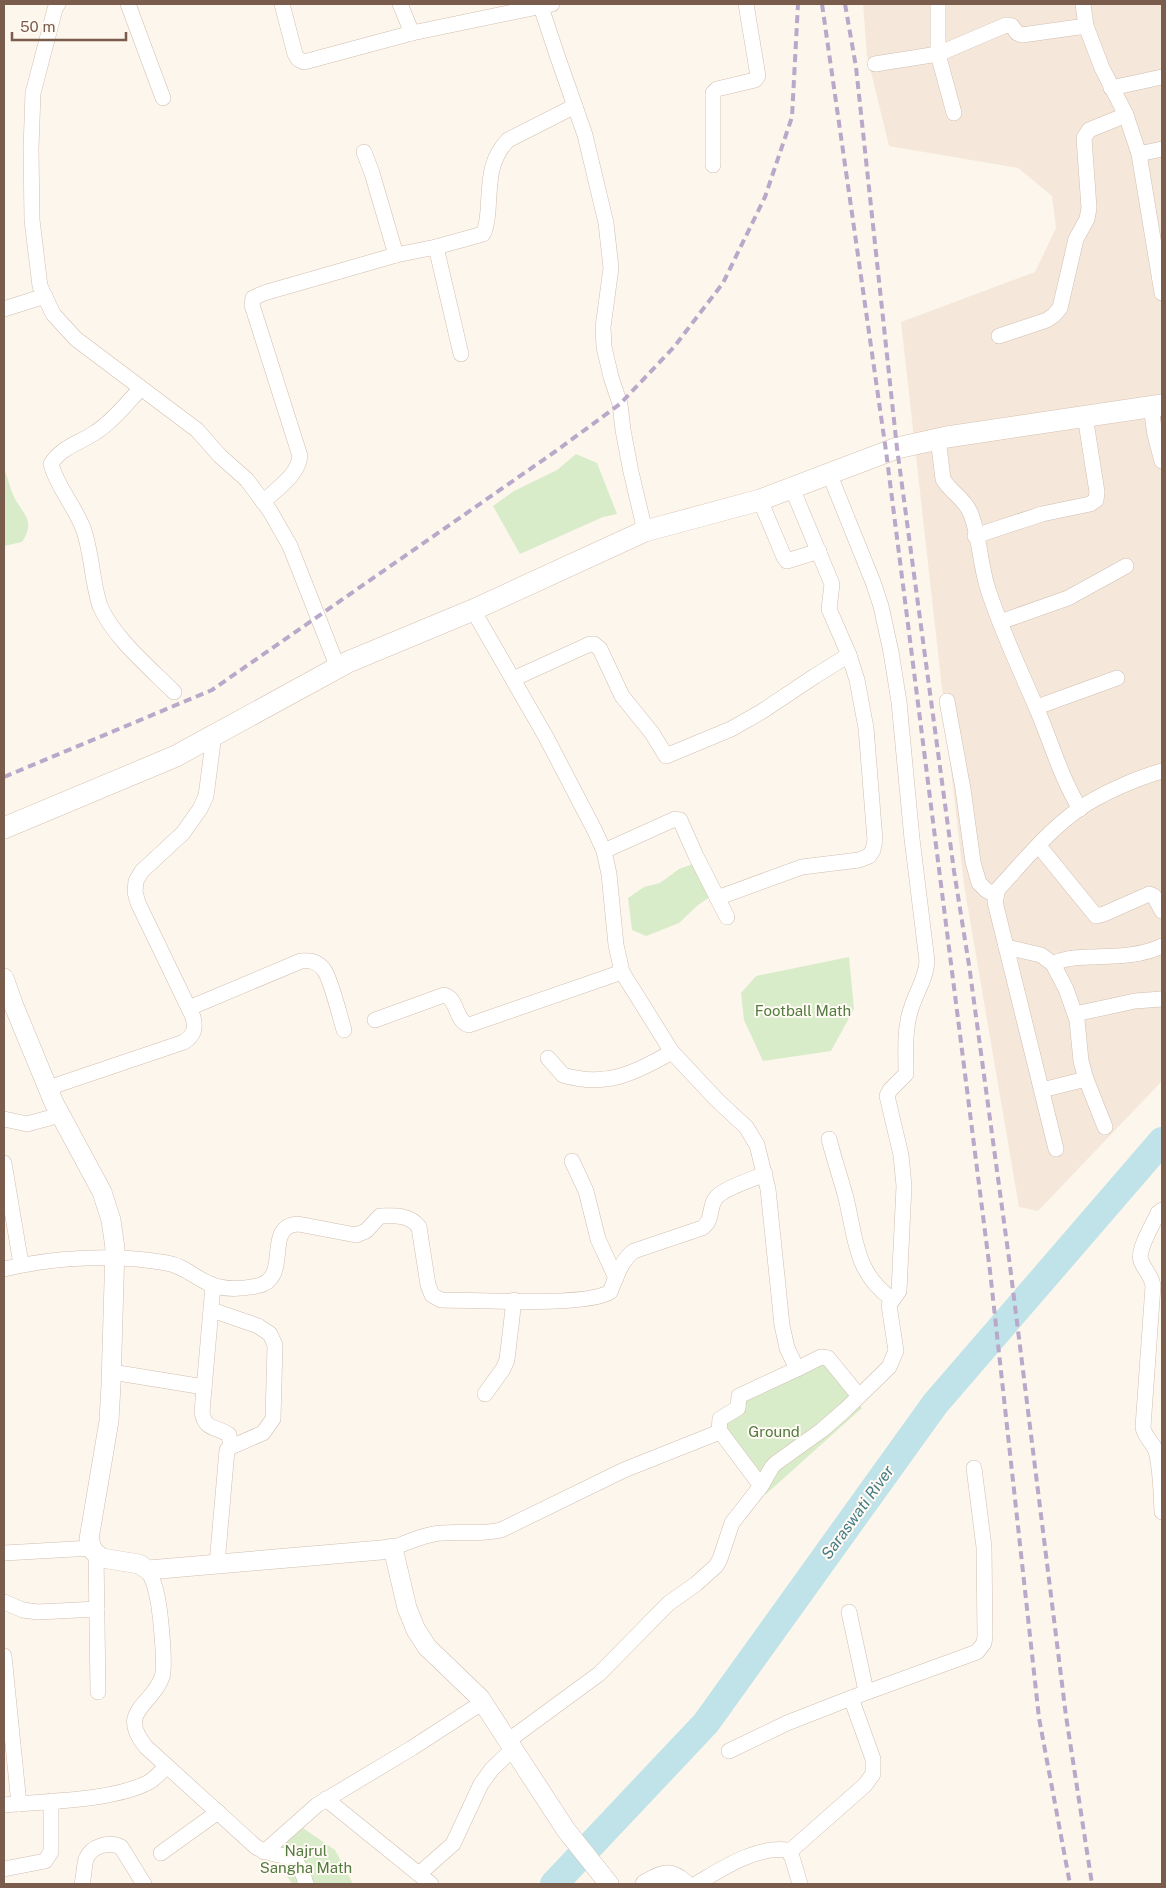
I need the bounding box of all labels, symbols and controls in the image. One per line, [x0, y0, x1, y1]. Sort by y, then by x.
scale bar [12, 10, 126, 42]
text: 50 m [20, 18, 55, 35]
park label: Football Math [755, 1002, 851, 1019]
park label: Ground [748, 1423, 800, 1440]
water label: Saraswati River [817, 1461, 898, 1563]
park label: Najrul Sangha Math [260, 1842, 352, 1876]

